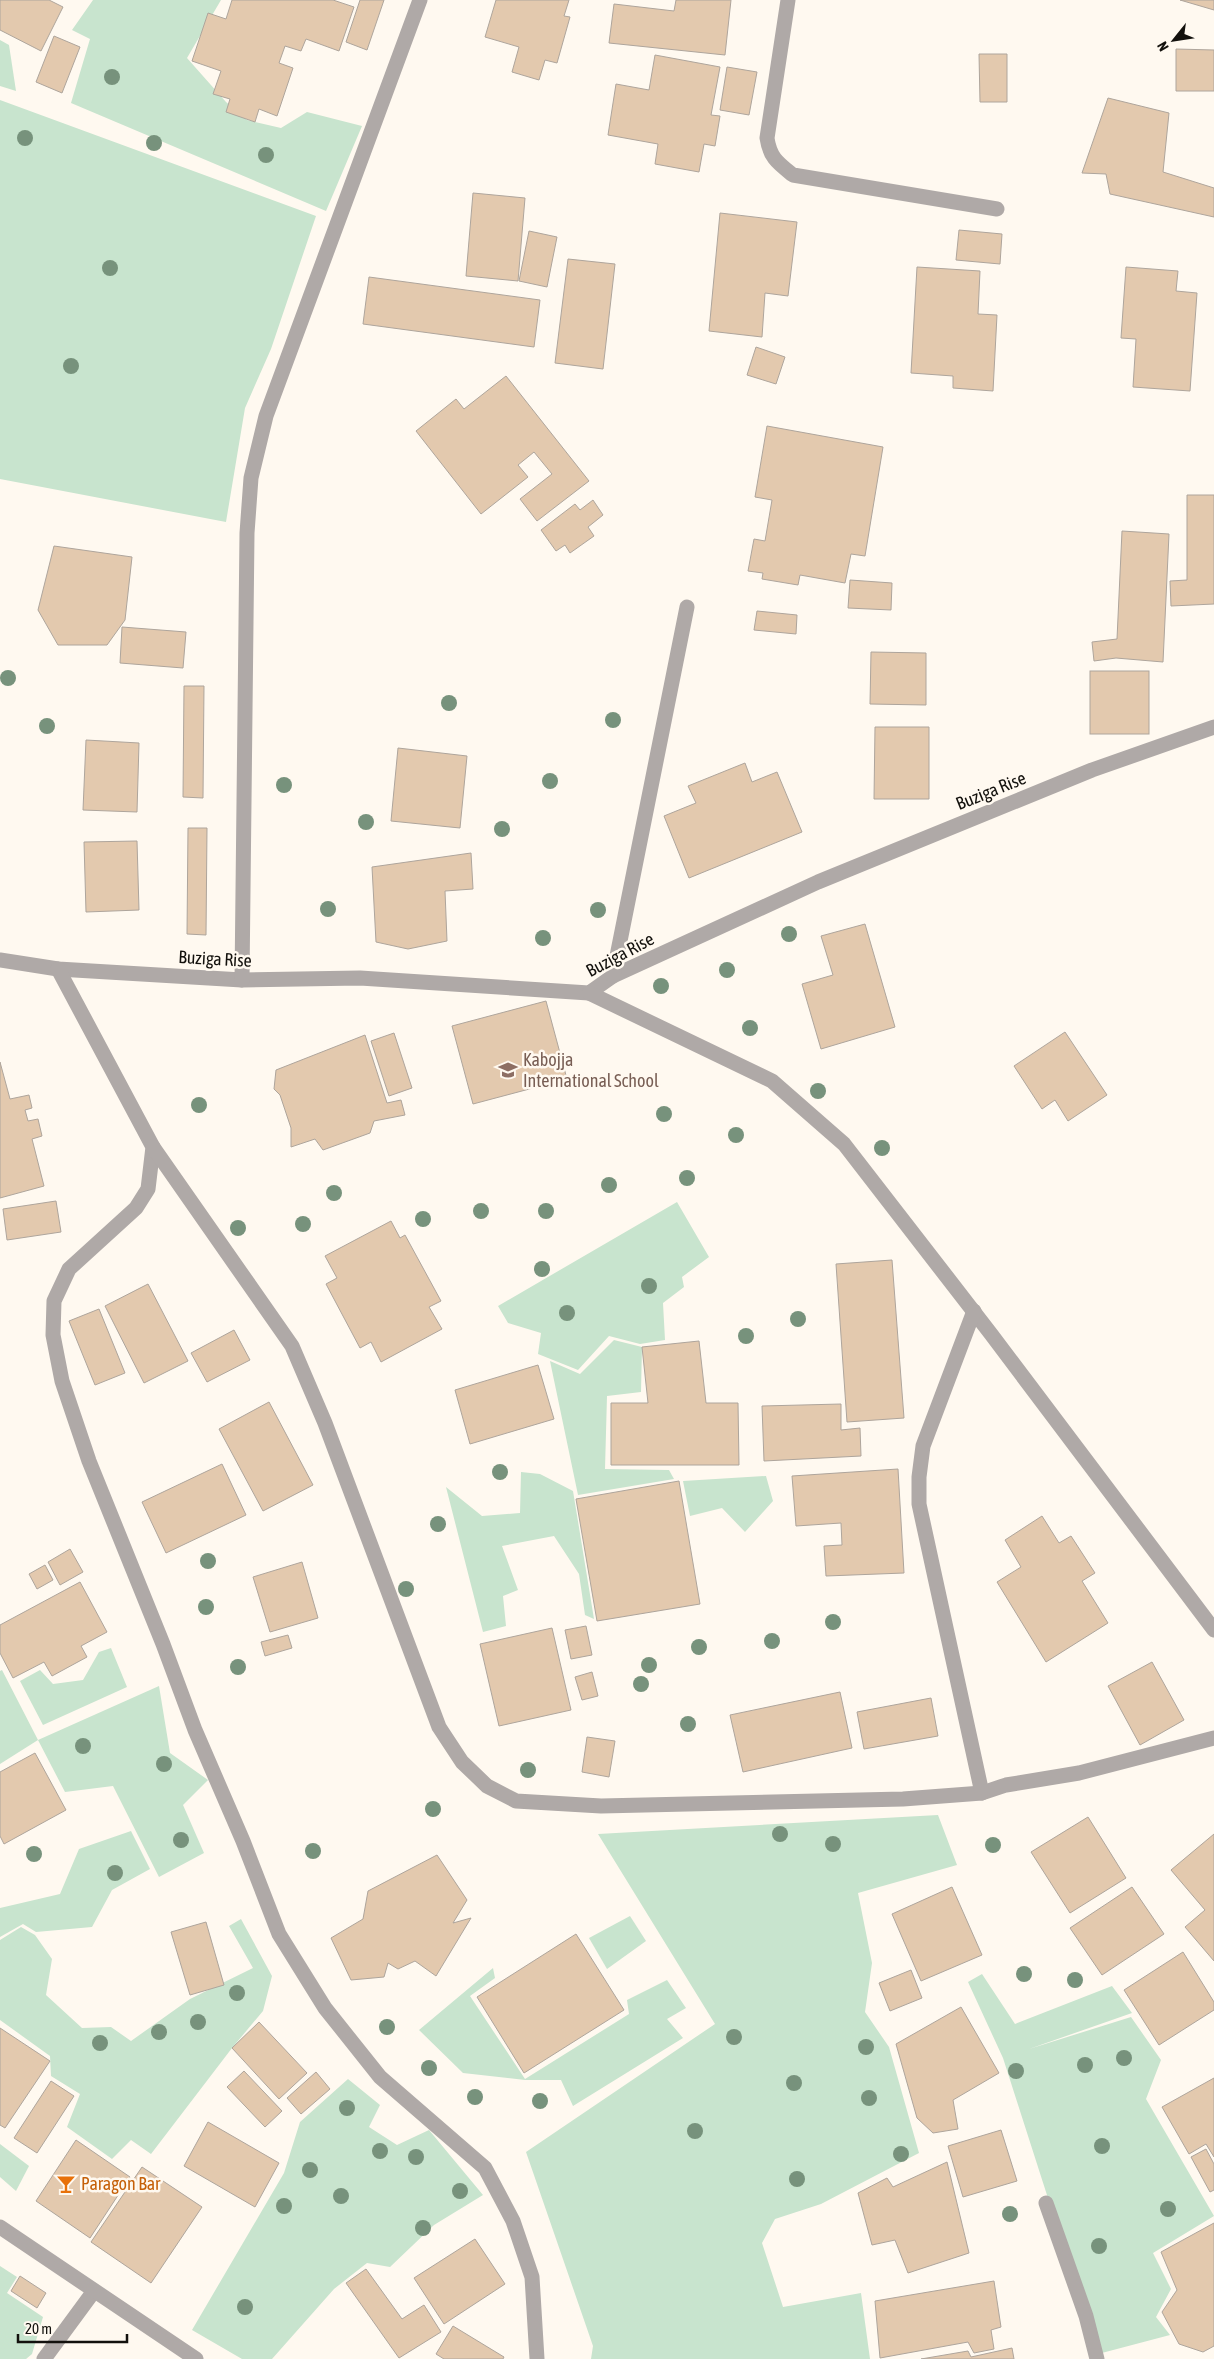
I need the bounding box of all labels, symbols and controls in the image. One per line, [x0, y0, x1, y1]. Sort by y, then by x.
north arrow [1149, 15, 1199, 65]
text: N [1154, 39, 1172, 54]
street label: Buziga Rise [953, 767, 1029, 814]
street label: Buziga Rise [582, 928, 657, 981]
street label: Buziga Rise [178, 946, 252, 971]
place label: Kabojja International School [523, 1049, 659, 1091]
school or university icon: Kabojja International School [497, 1059, 519, 1081]
bar icon: Paragon Bar [55, 2173, 77, 2195]
place label: Paragon Bar [81, 2173, 161, 2194]
scale bar [18, 2312, 126, 2344]
text: 20 m [25, 2320, 52, 2337]

